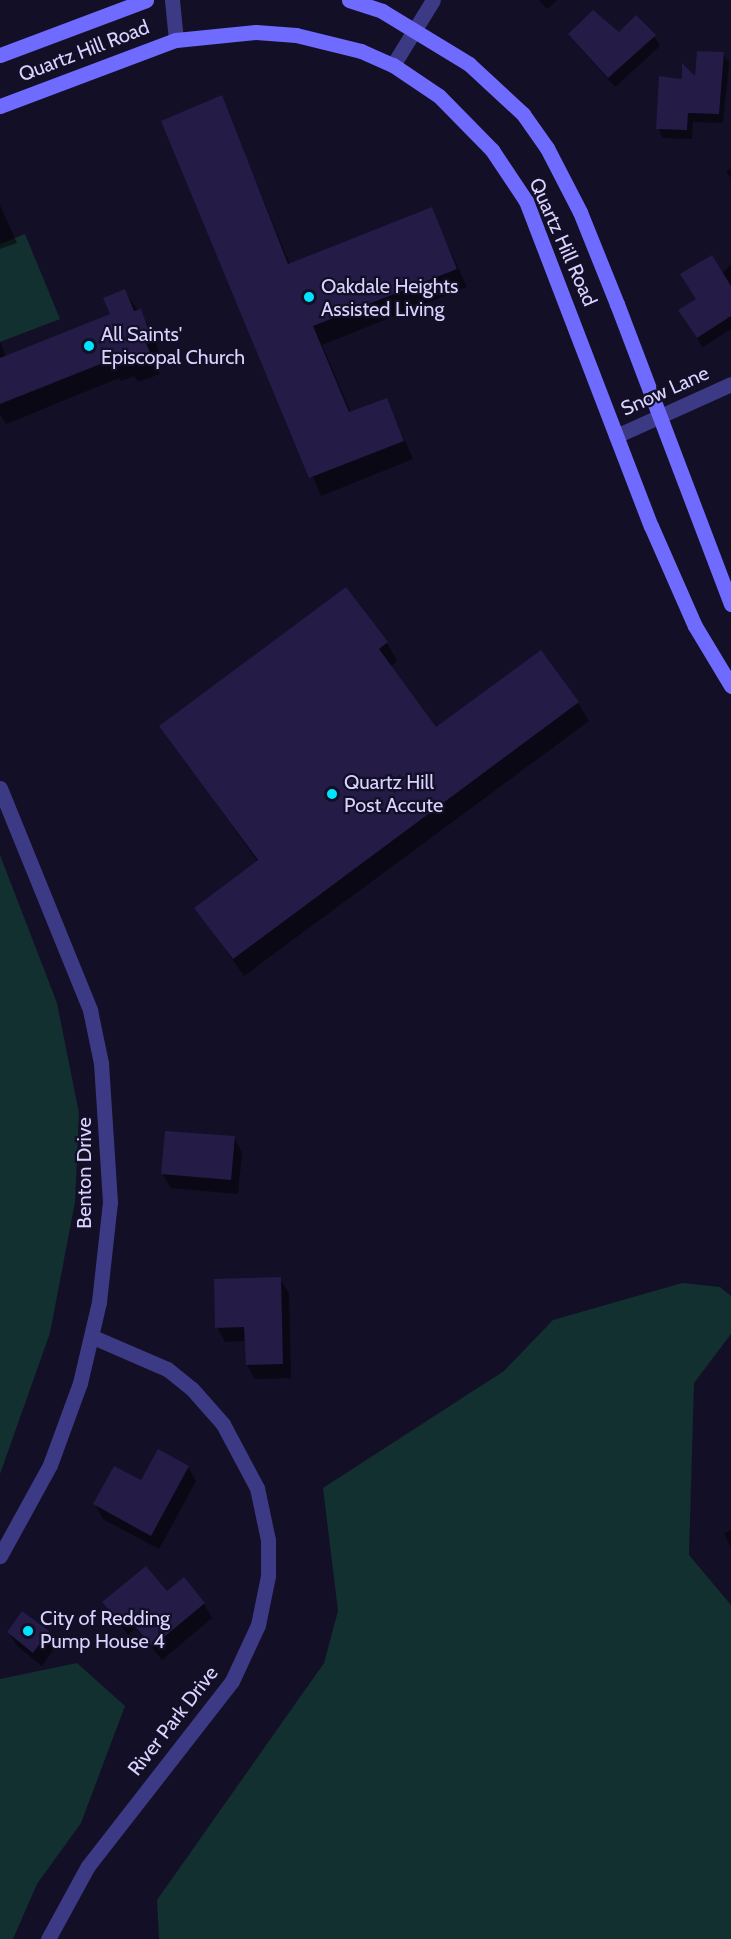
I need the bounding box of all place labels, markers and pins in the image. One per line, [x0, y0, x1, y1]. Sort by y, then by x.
place label: Oakdale Heights Assisted Living [321, 274, 458, 321]
marker: Oakdale Heights Assisted Living [302, 290, 316, 304]
place label: All Saints' Episcopal Church [101, 322, 245, 369]
marker: All Saints' Episcopal Church [82, 339, 96, 353]
place label: Quartz Hill Post Accute [344, 771, 443, 818]
marker: Quartz Hill Post Accute [325, 787, 339, 801]
place label: City of Redding Pump House 4 [40, 1607, 170, 1654]
marker: City of Redding Pump House 4 [21, 1624, 35, 1638]

